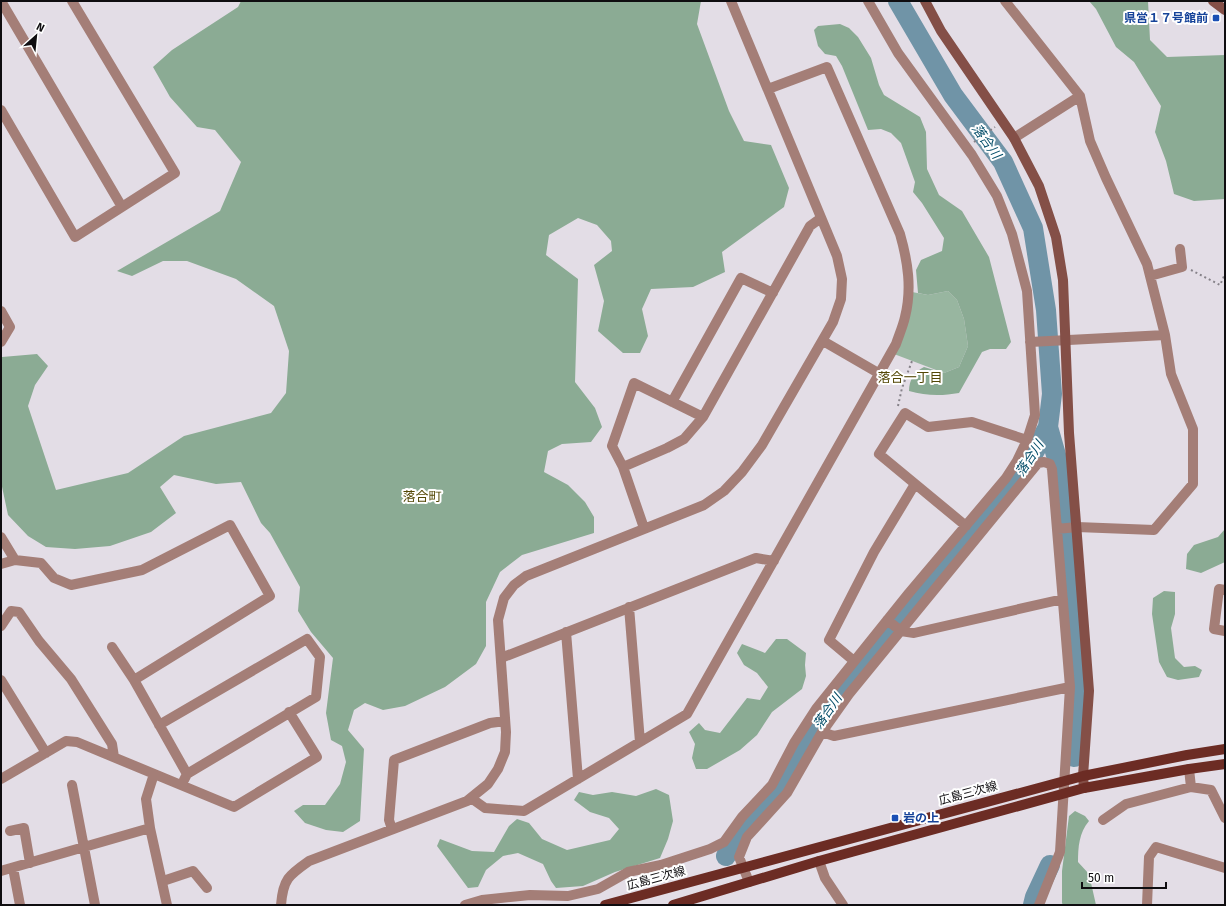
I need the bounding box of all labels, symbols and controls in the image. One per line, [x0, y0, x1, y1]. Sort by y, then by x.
place label: 県営１７号館前 [1124, 11, 1208, 25]
marker: 県営１７号館前 [1211, 13, 1221, 23]
north arrow [16, 16, 56, 56]
text: N [34, 20, 47, 35]
water label: 落合川 [969, 121, 1005, 163]
district label: 落合一丁目 [877, 370, 943, 385]
water label: 落合川 [1013, 436, 1047, 479]
district label: 落合町 [402, 489, 442, 504]
water label: 落合川 [810, 689, 846, 732]
street label: 広島三次線 [937, 778, 999, 808]
place label: 岩の上 [903, 811, 939, 825]
marker: 岩の上 [890, 813, 900, 823]
street label: 広島三次線 [625, 863, 687, 893]
scale bar [1082, 864, 1166, 890]
text: 50 m [1088, 871, 1114, 885]

